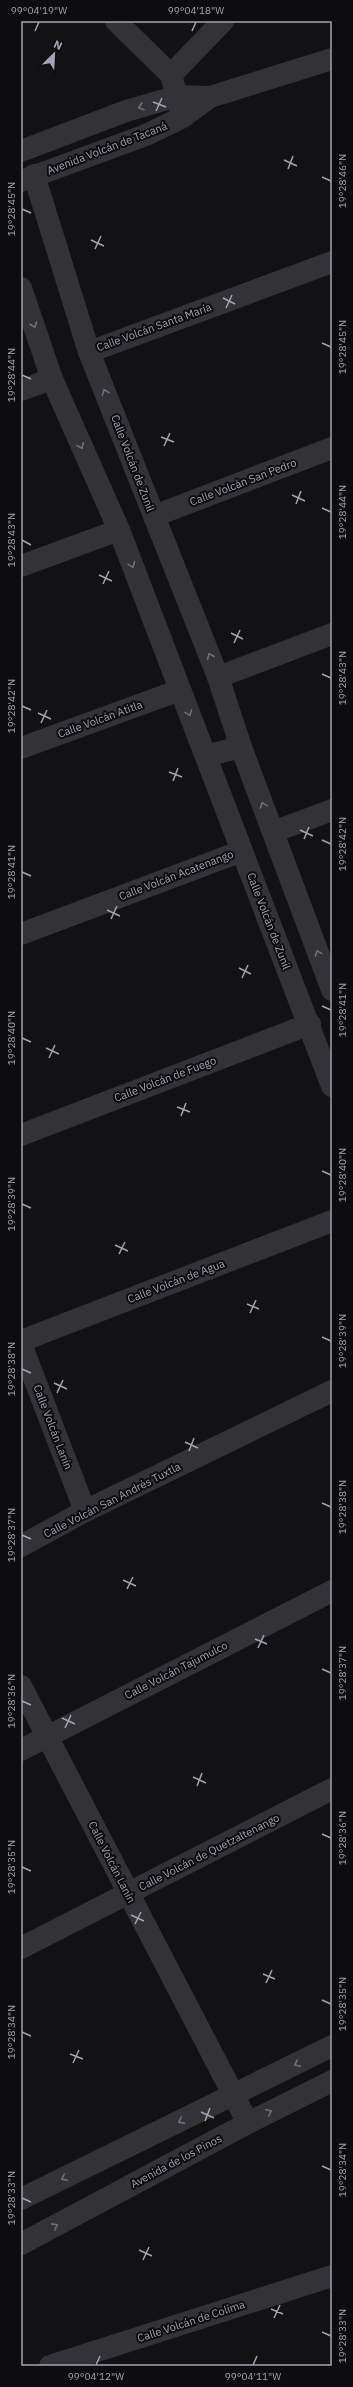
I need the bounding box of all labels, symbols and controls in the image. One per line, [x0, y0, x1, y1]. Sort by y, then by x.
text: 99°04'19"W [11, 4, 67, 17]
text: 99°04'18"W [168, 4, 224, 17]
north arrow [34, 34, 74, 74]
text: N [52, 37, 65, 53]
one-way arrow [138, 102, 145, 111]
street label: Avenida Volcán de Tacaná [45, 119, 169, 177]
text: 19°28'46"N [336, 154, 349, 208]
text: 19°28'45"N [5, 182, 18, 236]
street label: Calle Volcán Santa María [95, 300, 214, 354]
text: 19°28'45"N [336, 320, 349, 374]
one-way arrow [29, 321, 37, 328]
text: 19°28'44"N [5, 348, 18, 402]
one-way arrow [102, 389, 110, 396]
street label: Calle Volcán de Zunil [108, 413, 158, 513]
one-way arrow [77, 442, 85, 449]
street label: Calle Volcán San Pedro [188, 455, 298, 509]
text: 19°28'44"N [336, 485, 349, 539]
text: 19°28'43"N [5, 513, 18, 567]
one-way arrow [128, 562, 136, 569]
text: 19°28'43"N [336, 651, 349, 705]
one-way arrow [206, 653, 214, 660]
text: 19°28'42"N [5, 679, 18, 733]
street label: Calle Volcán Atitla [56, 697, 145, 741]
one-way arrow [184, 709, 192, 716]
one-way arrow [260, 802, 268, 809]
text: 19°28'42"N [336, 817, 349, 871]
text: 19°28'41"N [5, 845, 18, 899]
street label: Calle Volcán Acatenango [117, 847, 235, 903]
street label: Calle Volcán de Zunil [244, 871, 294, 971]
one-way arrow [315, 950, 323, 957]
text: 19°28'41"N [336, 983, 349, 1037]
text: 19°28'40"N [5, 1011, 18, 1065]
street label: Calle Volcán de Fuego [112, 1053, 218, 1105]
text: 19°28'40"N [336, 1148, 349, 1202]
text: 19°28'39"N [5, 1177, 18, 1231]
street label: Calle Volcán de Agua [125, 1256, 227, 1306]
text: 19°28'39"N [336, 1314, 349, 1368]
text: 19°28'38"N [5, 1342, 18, 1396]
street label: Calle Volcán Lanín [30, 1383, 76, 1471]
street label: Calle Volcán San Andrés Tuxtla [41, 1459, 183, 1541]
text: 19°28'38"N [336, 1480, 349, 1534]
text: 19°28'37"N [5, 1508, 18, 1562]
street label: Calle Volcán Tajumulco [122, 1638, 230, 1702]
text: 19°28'37"N [336, 1646, 349, 1700]
text: 19°28'36"N [5, 1674, 18, 1728]
street label: Calle Volcán de Quetzaltenango [136, 1810, 282, 1894]
text: 19°28'36"N [336, 1811, 349, 1865]
street label: Calle Volcán Lanín [85, 1819, 139, 1905]
text: 19°28'35"N [5, 1840, 18, 1894]
text: 19°28'35"N [336, 1977, 349, 2031]
text: 19°28'34"N [5, 2005, 18, 2059]
one-way arrow [294, 2059, 301, 2066]
one-way arrow [265, 2109, 272, 2117]
one-way arrow [177, 2116, 185, 2124]
street label: Avenida de los Pinos [128, 2131, 224, 2191]
text: 19°28'34"N [336, 2143, 349, 2197]
text: 19°28'33"N [5, 2171, 18, 2225]
one-way arrow [61, 2173, 68, 2181]
one-way arrow [51, 2223, 59, 2230]
street label: Calle Volcán de Colima [135, 2297, 247, 2345]
text: 19°28'33"N [336, 2309, 349, 2363]
text: 99°04'12"W [68, 2370, 124, 2383]
text: 99°04'11"W [225, 2370, 281, 2383]

